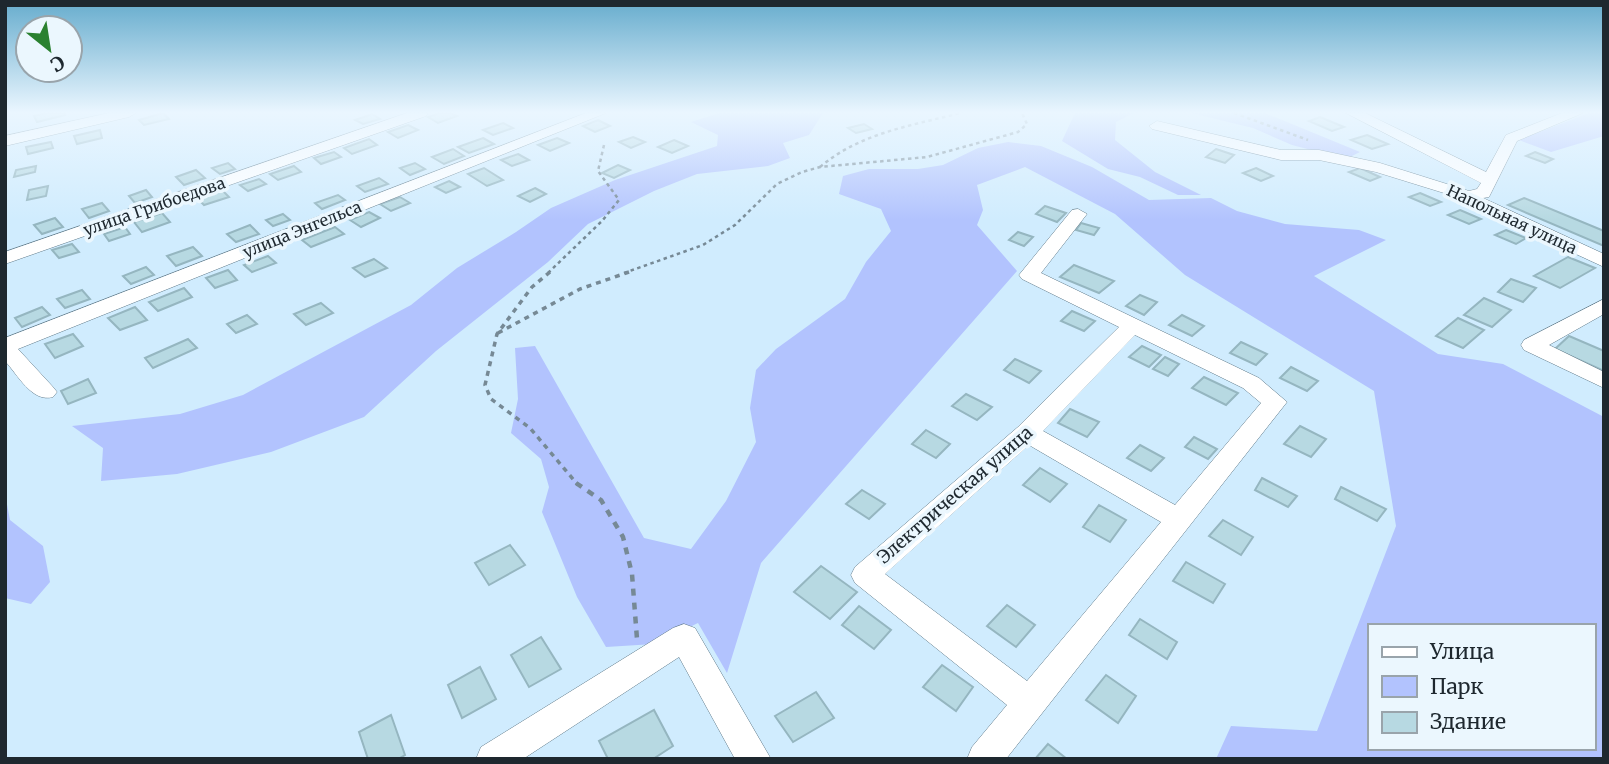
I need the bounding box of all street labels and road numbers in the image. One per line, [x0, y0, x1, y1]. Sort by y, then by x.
street label: улица Грибоедова [80, 172, 228, 240]
street label: Напольная улица [1444, 180, 1581, 258]
street label: улица Энгельса [240, 196, 365, 262]
street label: Электрическая улица [872, 421, 1037, 568]

